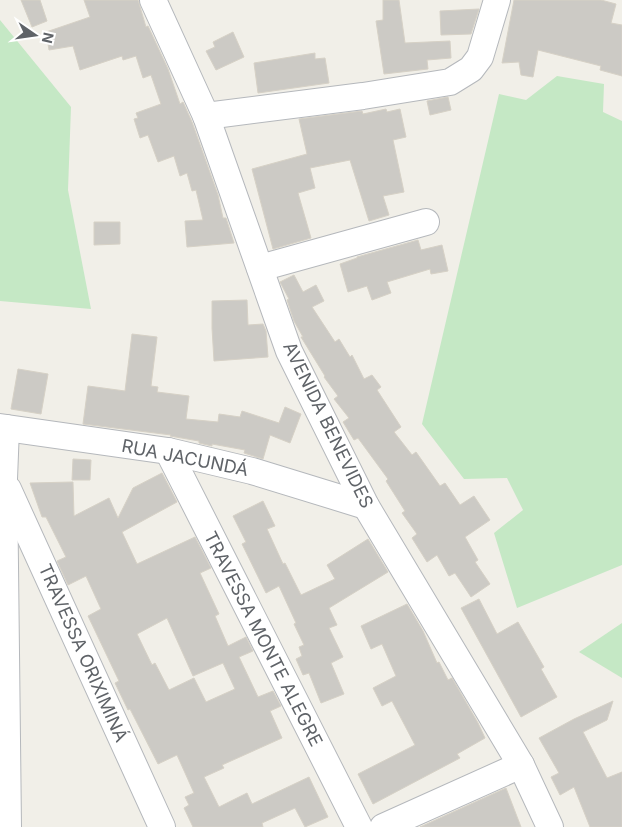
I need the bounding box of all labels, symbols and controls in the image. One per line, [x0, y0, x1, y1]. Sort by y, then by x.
north arrow [10, 10, 60, 60]
text: N [39, 31, 58, 45]
street label: AVENIDA BENEVIDES [279, 338, 378, 511]
street label: RUA JACUNDÁ [120, 434, 250, 480]
street label: TRAVESSA MONTE ALEGRE [200, 528, 327, 750]
street label: TRAVESSA ORIXIMINÁ [35, 560, 133, 745]

